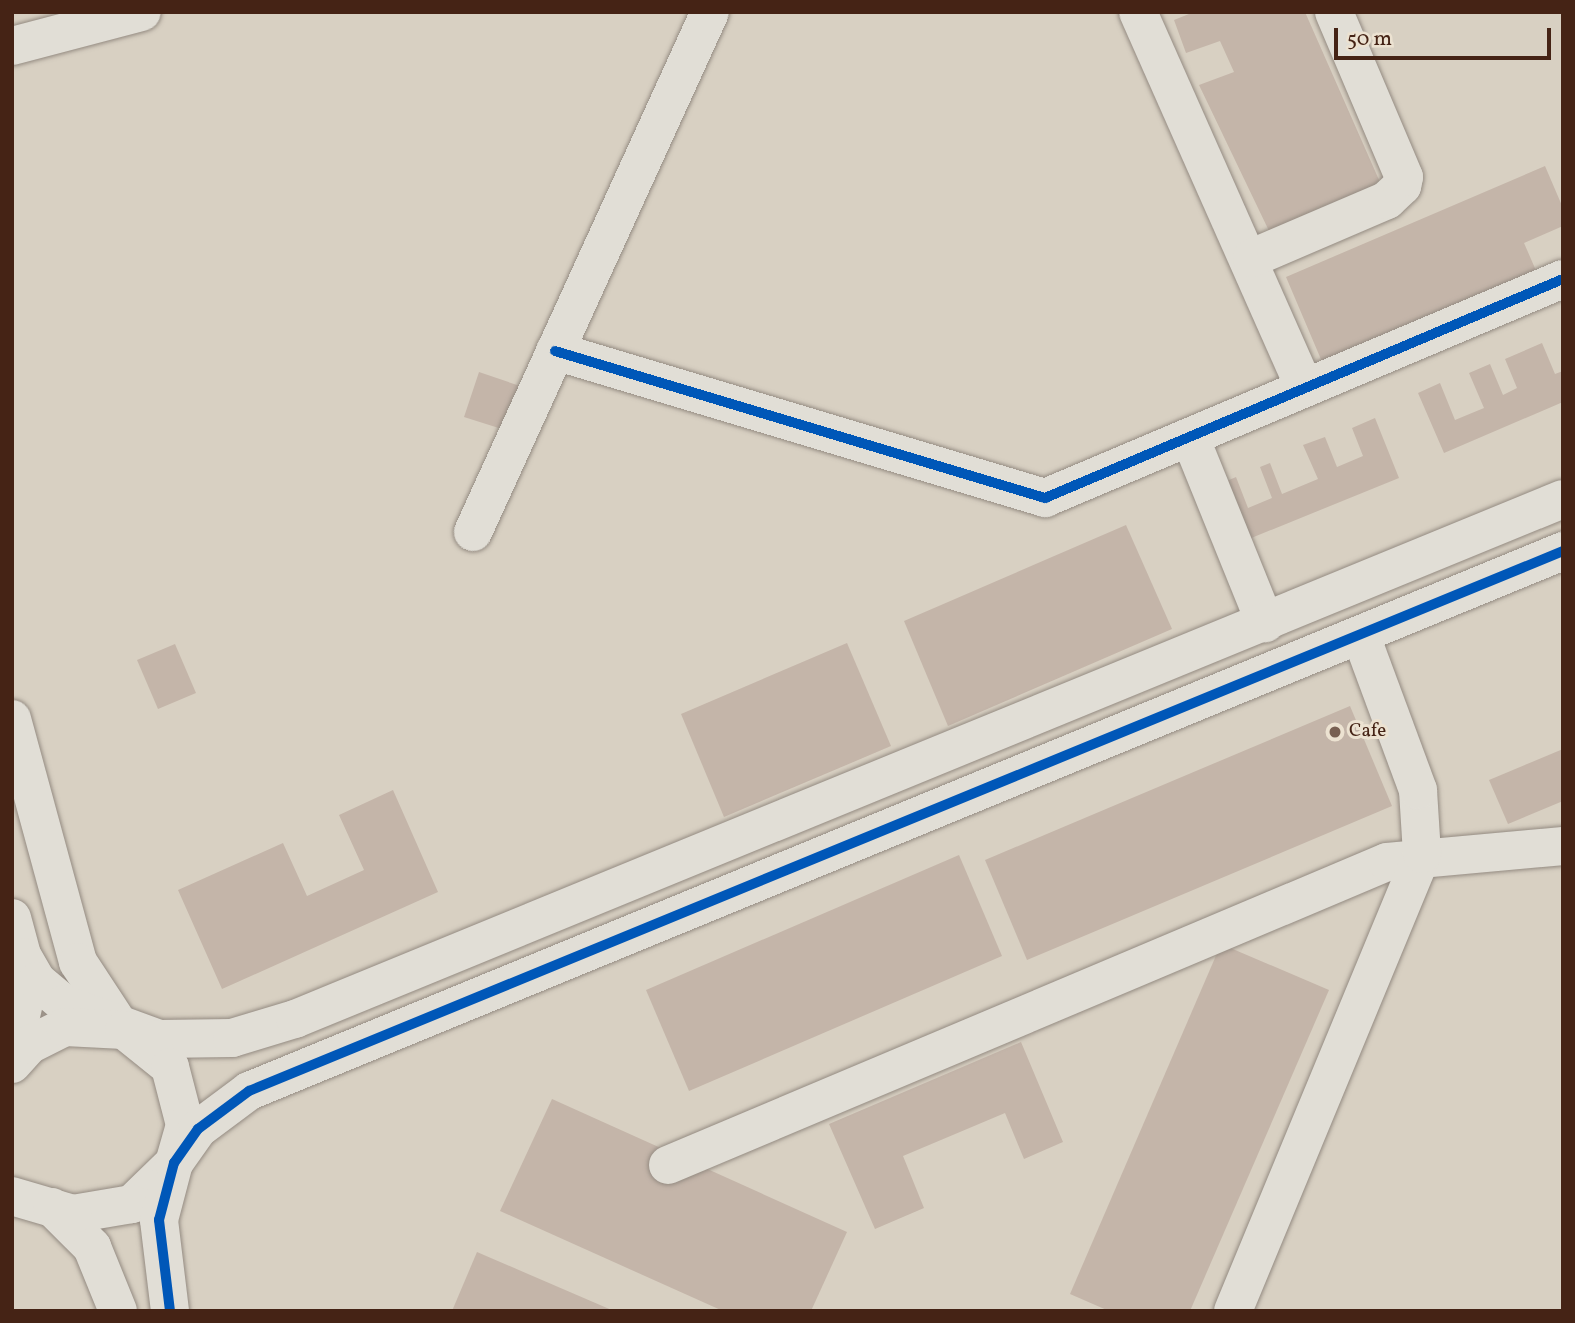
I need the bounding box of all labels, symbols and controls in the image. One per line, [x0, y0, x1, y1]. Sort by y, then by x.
scale bar [1337, 14, 1554, 58]
text: 50 m [1347, 25, 1392, 54]
place label: Cafe [1349, 721, 1386, 743]
marker: Cafe [1327, 724, 1343, 740]

